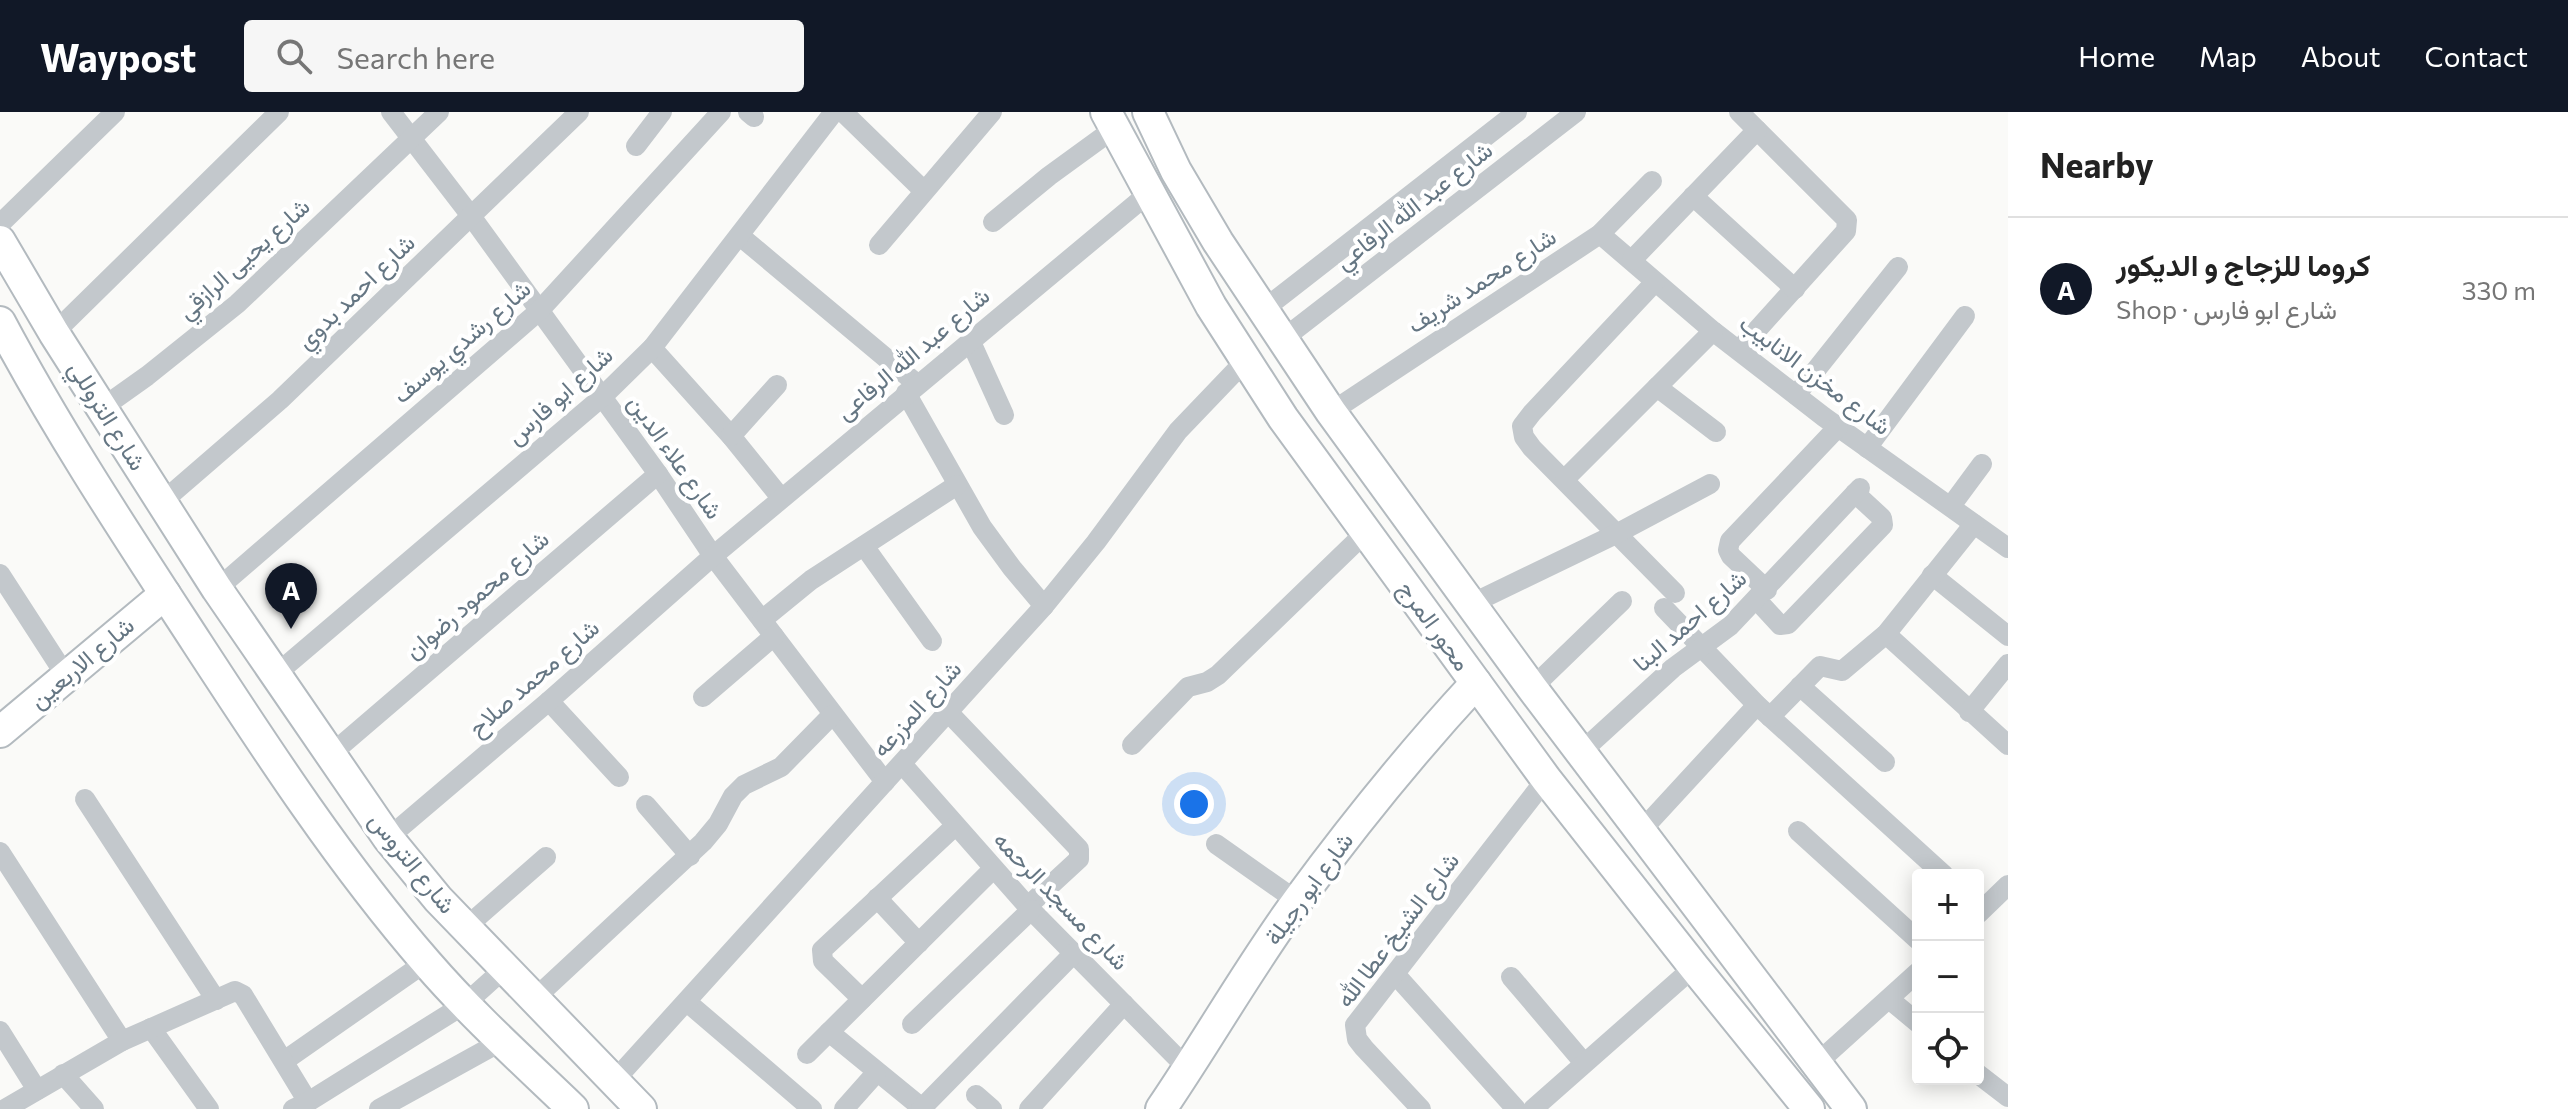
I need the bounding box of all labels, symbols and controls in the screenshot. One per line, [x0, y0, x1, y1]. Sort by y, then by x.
search box [244, 20, 804, 92]
text: Waypost [40, 33, 196, 80]
icon: search [272, 34, 316, 78]
text: Search here [336, 38, 495, 75]
text: Home [2078, 39, 2155, 73]
text: Map [2199, 39, 2257, 73]
text: About [2301, 39, 2381, 73]
text: Contact [2425, 39, 2528, 73]
street label: شارع عبد الله الرفاعي [1329, 134, 1501, 280]
text: Nearby [2040, 143, 2154, 185]
street label: شارع يحيى الرازقي [171, 191, 319, 329]
street label: شارع محمد شريف [1402, 221, 1562, 341]
street label: شارع احمد بدوي [290, 227, 424, 359]
text: كروما للزجاج و الديكور [2116, 245, 2371, 282]
street label: شارع رشدي يوسف [386, 273, 540, 413]
text: A [2057, 274, 2075, 305]
text: 330 m [2462, 274, 2536, 305]
street label: شارع عبد الله الرفاعى [829, 280, 997, 428]
text: Shop · شارع ابو فارس [2116, 293, 2337, 324]
street label: شارع مخزن الانابيب [1733, 307, 1897, 443]
street label: شارع ابو فارس [500, 340, 620, 452]
street label: شارع التروللي [58, 355, 153, 479]
street label: شارع علاء الدين [620, 388, 730, 526]
street label: شارع محمود رضوان [398, 523, 556, 667]
pin: A [265, 563, 317, 629]
street label: شارع احمد البنا [1626, 563, 1754, 679]
street label: محور المرج [1390, 574, 1478, 678]
street label: شارع الاربعين [23, 610, 141, 716]
street label: شارع محمد صلاح [462, 612, 606, 744]
street label: شارع المزرعه [865, 654, 969, 764]
your location [1174, 784, 1214, 824]
street label: شارع التروس [361, 806, 463, 920]
street label: شارع مسجد الرحمه [986, 824, 1136, 978]
street label: شارع ابو رجيلة [1257, 826, 1361, 952]
street label: شارع الشيخ عطا الله [1329, 846, 1468, 1015]
map controls [1912, 869, 1984, 1085]
button: + [1912, 869, 1984, 941]
button: − [1912, 941, 1984, 1013]
button: locate [1912, 1013, 1984, 1085]

